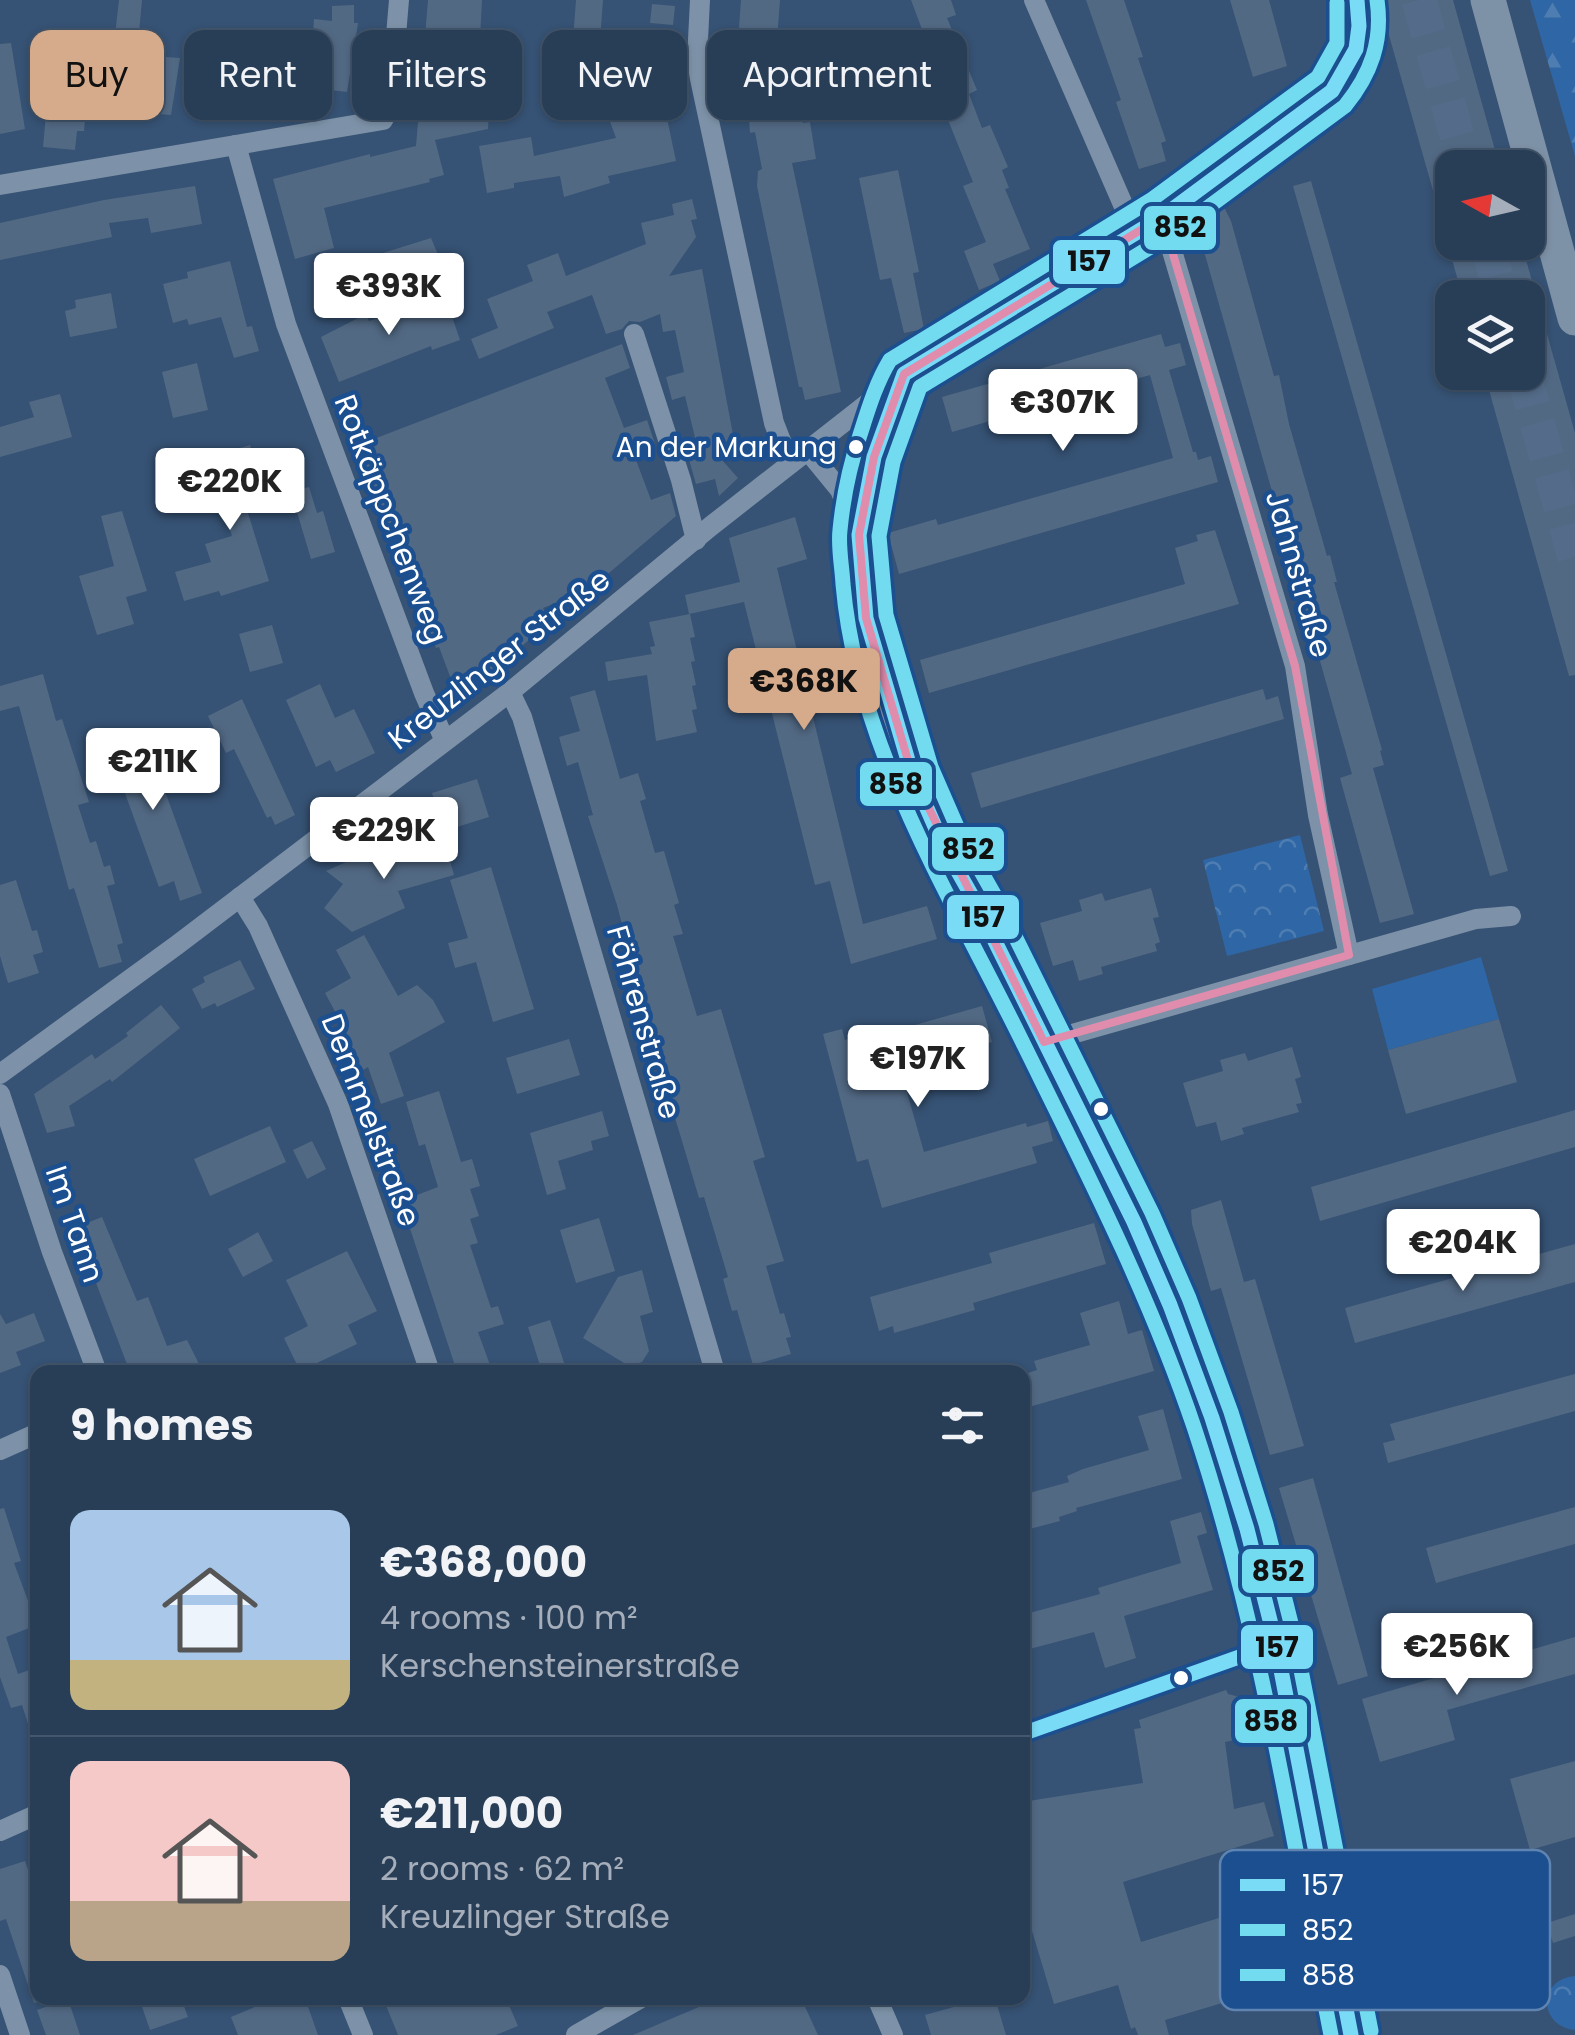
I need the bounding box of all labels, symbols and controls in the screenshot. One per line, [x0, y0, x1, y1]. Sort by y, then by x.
chip: Buy [30, 30, 164, 120]
chip: Rent [184, 30, 332, 120]
chip: Filters [352, 30, 522, 120]
chip: New [542, 30, 687, 120]
chip: Apartment [707, 30, 967, 120]
north arrow [1435, 150, 1545, 260]
map controls [1435, 150, 1545, 390]
line badge: 852 [1142, 204, 1218, 252]
text: 852 [1154, 208, 1206, 247]
line badge: 157 [1051, 238, 1127, 286]
text: 157 [1067, 242, 1111, 281]
pin: €393K [319, 253, 459, 338]
text: €393K [336, 263, 442, 308]
button: layers [1435, 280, 1545, 390]
pin: €307K [993, 369, 1133, 454]
text: €307K [1010, 379, 1116, 424]
street label: Rotkäppchenweg [324, 388, 458, 650]
place label: An der Markung [616, 428, 837, 467]
marker: An der Markung [846, 437, 866, 457]
pin: €220K [160, 448, 300, 533]
text: €220K [177, 458, 283, 503]
street label: Jahnstraße [1255, 486, 1343, 662]
street label: Kreuzlinger Straße [379, 558, 619, 760]
pin: €368K [734, 648, 874, 733]
text: €368K [750, 658, 858, 703]
pin: €211K [83, 728, 223, 813]
text: €211K [108, 738, 198, 783]
line badge: 858 [858, 760, 934, 808]
text: 858 [869, 765, 923, 804]
pin: €229K [314, 797, 454, 882]
text: €229K [332, 807, 436, 852]
line badge: 852 [930, 825, 1006, 873]
text: 852 [942, 830, 994, 869]
line badge: 157 [945, 893, 1021, 941]
text: 157 [961, 898, 1005, 937]
street label: Föhrenstraße [596, 920, 692, 1124]
street label: Demmelstraße [311, 1007, 431, 1233]
pin: €197K [848, 1025, 988, 1110]
text: €197K [870, 1035, 966, 1080]
unlabelled marker [1091, 1099, 1111, 1119]
street label: Im Tann [35, 1160, 115, 1288]
pin: €204K [1393, 1209, 1533, 1294]
text: €204K [1409, 1219, 1517, 1264]
text: 9 homes [70, 1396, 254, 1455]
icon: filters [935, 1398, 990, 1453]
text: €368,000 [380, 1533, 587, 1592]
line badge: 852 [1240, 1547, 1316, 1595]
icon: home [150, 1550, 270, 1670]
text: 852 [1252, 1552, 1304, 1591]
text: 4 rooms · 100 m² [380, 1595, 638, 1640]
pin: €256K [1387, 1613, 1527, 1698]
line badge: 157 [1239, 1623, 1315, 1671]
text: €256K [1403, 1623, 1511, 1668]
text: 157 [1255, 1628, 1299, 1667]
text: Kerschensteinerstraße [380, 1643, 740, 1688]
unlabelled marker [1171, 1668, 1191, 1688]
line badge: 858 [1233, 1697, 1309, 1745]
text: 858 [1244, 1702, 1298, 1741]
text: €211,000 [380, 1784, 563, 1843]
icon: home [150, 1801, 270, 1921]
text: 2 rooms · 62 m² [380, 1846, 624, 1891]
legend [1220, 1850, 1550, 2010]
text: 157 [1302, 1866, 1344, 1905]
text: Kreuzlinger Straße [380, 1894, 670, 1939]
text: 852 [1302, 1911, 1353, 1950]
text: 858 [1302, 1956, 1355, 1995]

